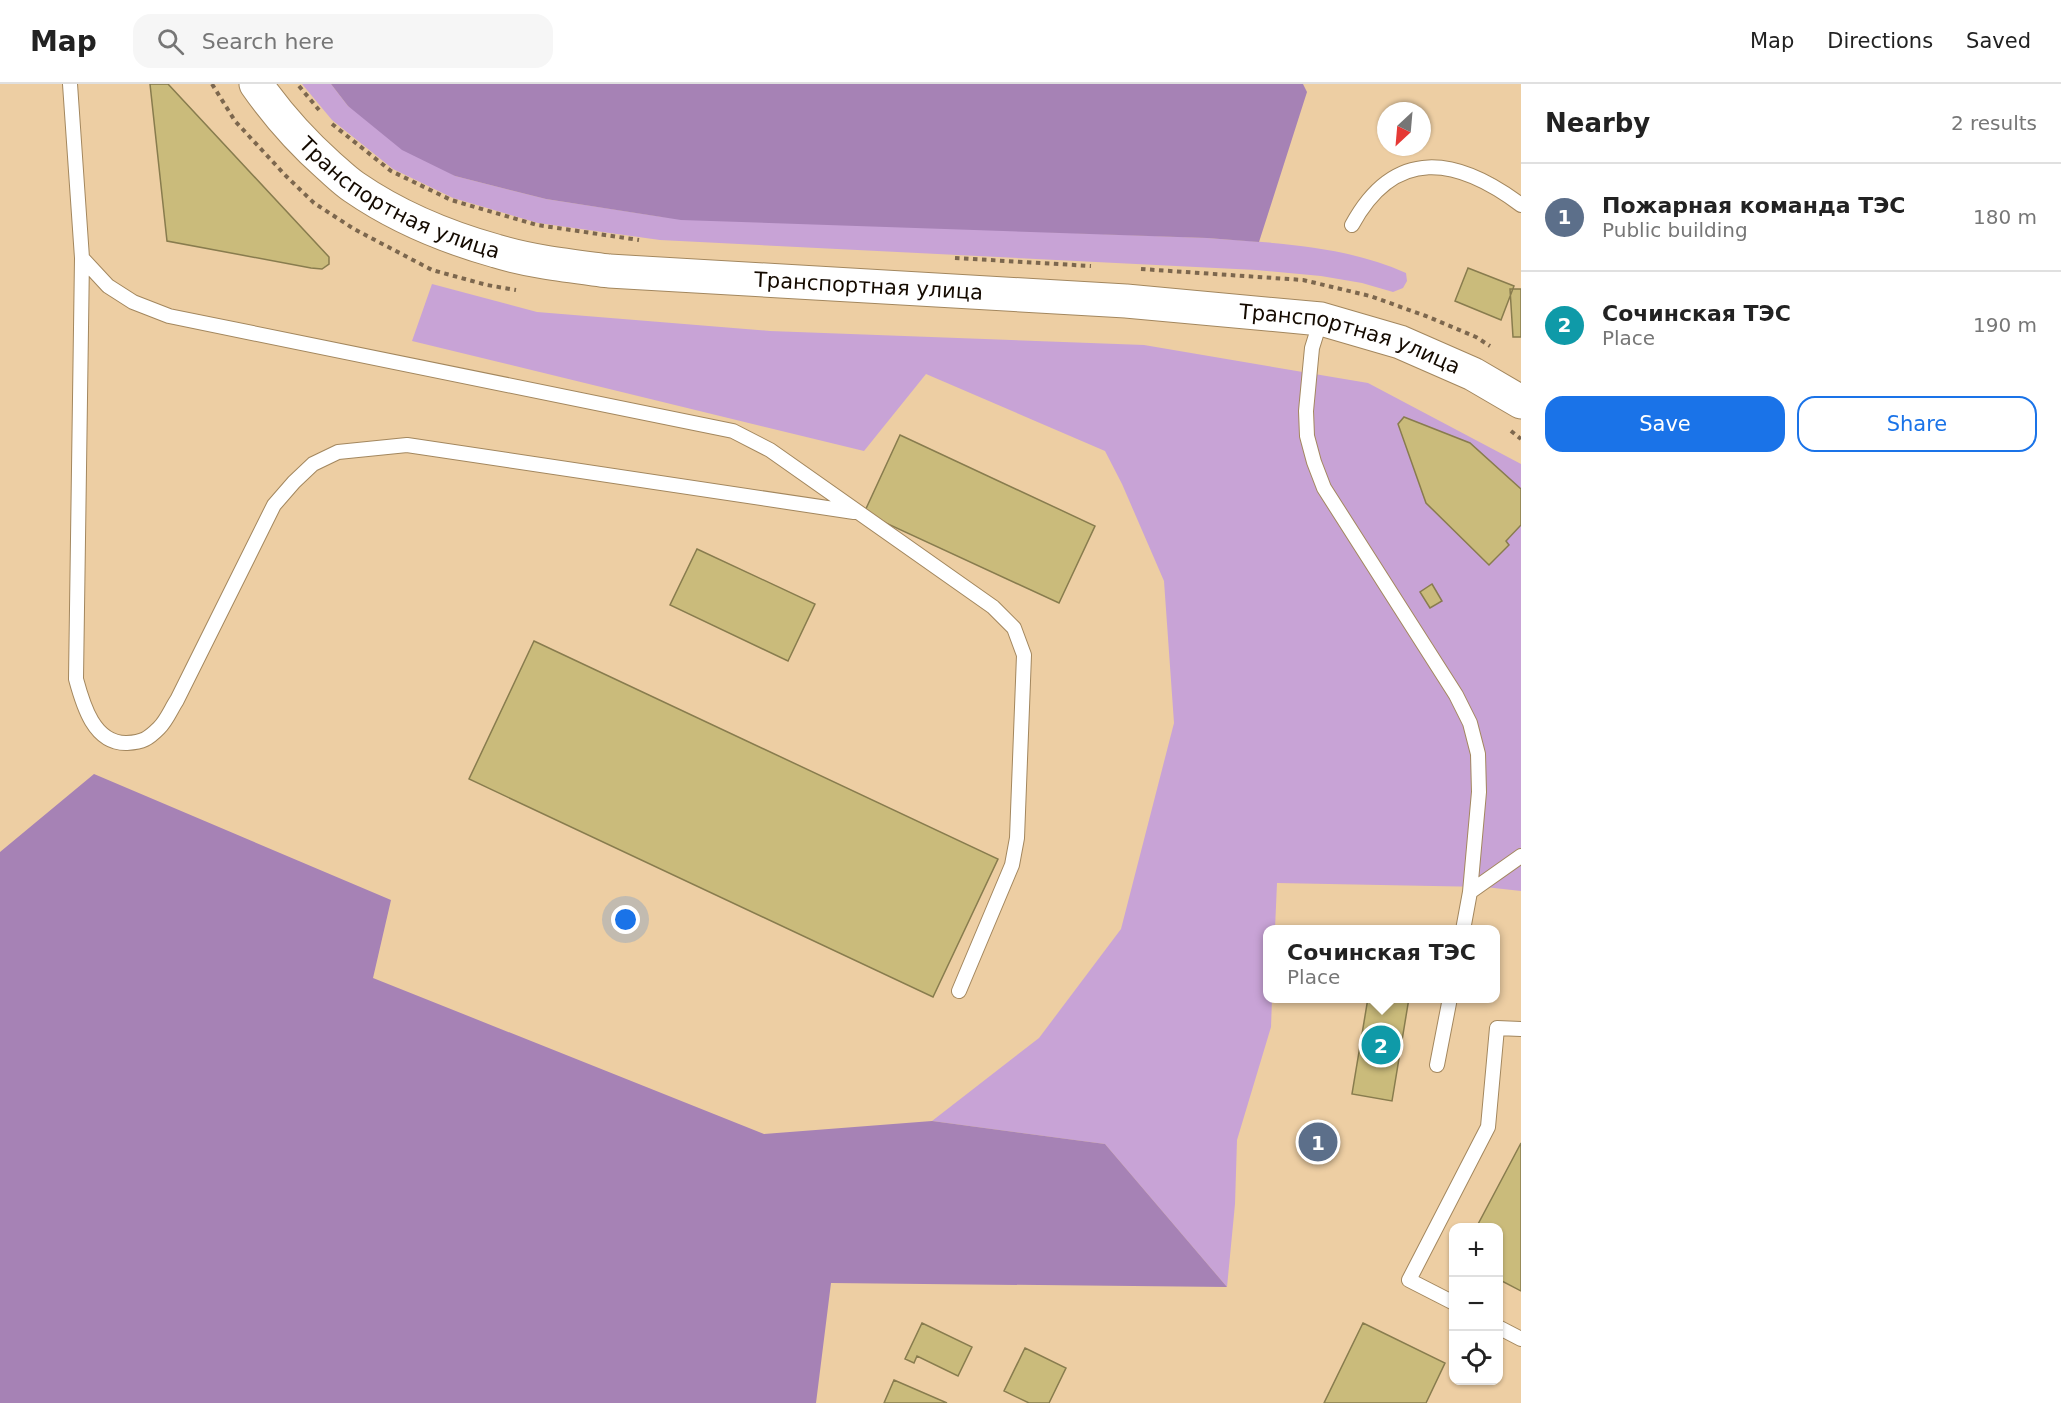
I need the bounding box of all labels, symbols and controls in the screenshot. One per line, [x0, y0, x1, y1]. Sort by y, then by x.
search box [133, 14, 553, 68]
text: Map [30, 25, 97, 58]
icon: search [154, 25, 187, 58]
text: Search here [202, 29, 334, 54]
text: Map [1750, 29, 1794, 53]
text: Directions [1827, 29, 1933, 53]
text: Saved [1966, 29, 2031, 53]
north arrow [1377, 102, 1431, 156]
text: Nearby [1545, 108, 1650, 138]
text: 2 results [1951, 111, 2037, 135]
street label: Транспортная улица [293, 132, 503, 264]
text: Пожарная команда ТЭС [1602, 193, 1906, 218]
text: 1 [1558, 205, 1571, 229]
text: 180 m [1973, 205, 2037, 229]
text: Public building [1602, 218, 1748, 242]
street label: Транспортная улица [753, 267, 984, 305]
street label: Транспортная улица [1237, 299, 1464, 379]
text: Сочинская ТЭС [1602, 301, 1791, 326]
text: 2 [1558, 313, 1571, 337]
text: 190 m [1973, 313, 2037, 337]
text: Place [1602, 326, 1655, 350]
button: Save [1545, 396, 1785, 452]
button: Share [1797, 396, 2037, 452]
your location [611, 905, 640, 934]
popup [1263, 925, 1500, 1003]
text: Сочинская ТЭС [1287, 940, 1476, 965]
text: Place [1287, 965, 1340, 989]
pin: 2 [1362, 1022, 1400, 1068]
pin: 1 [1298, 1120, 1338, 1164]
map controls [1449, 1223, 1503, 1385]
button: + [1449, 1223, 1503, 1277]
button: − [1449, 1277, 1503, 1331]
button: locate [1449, 1331, 1503, 1385]

